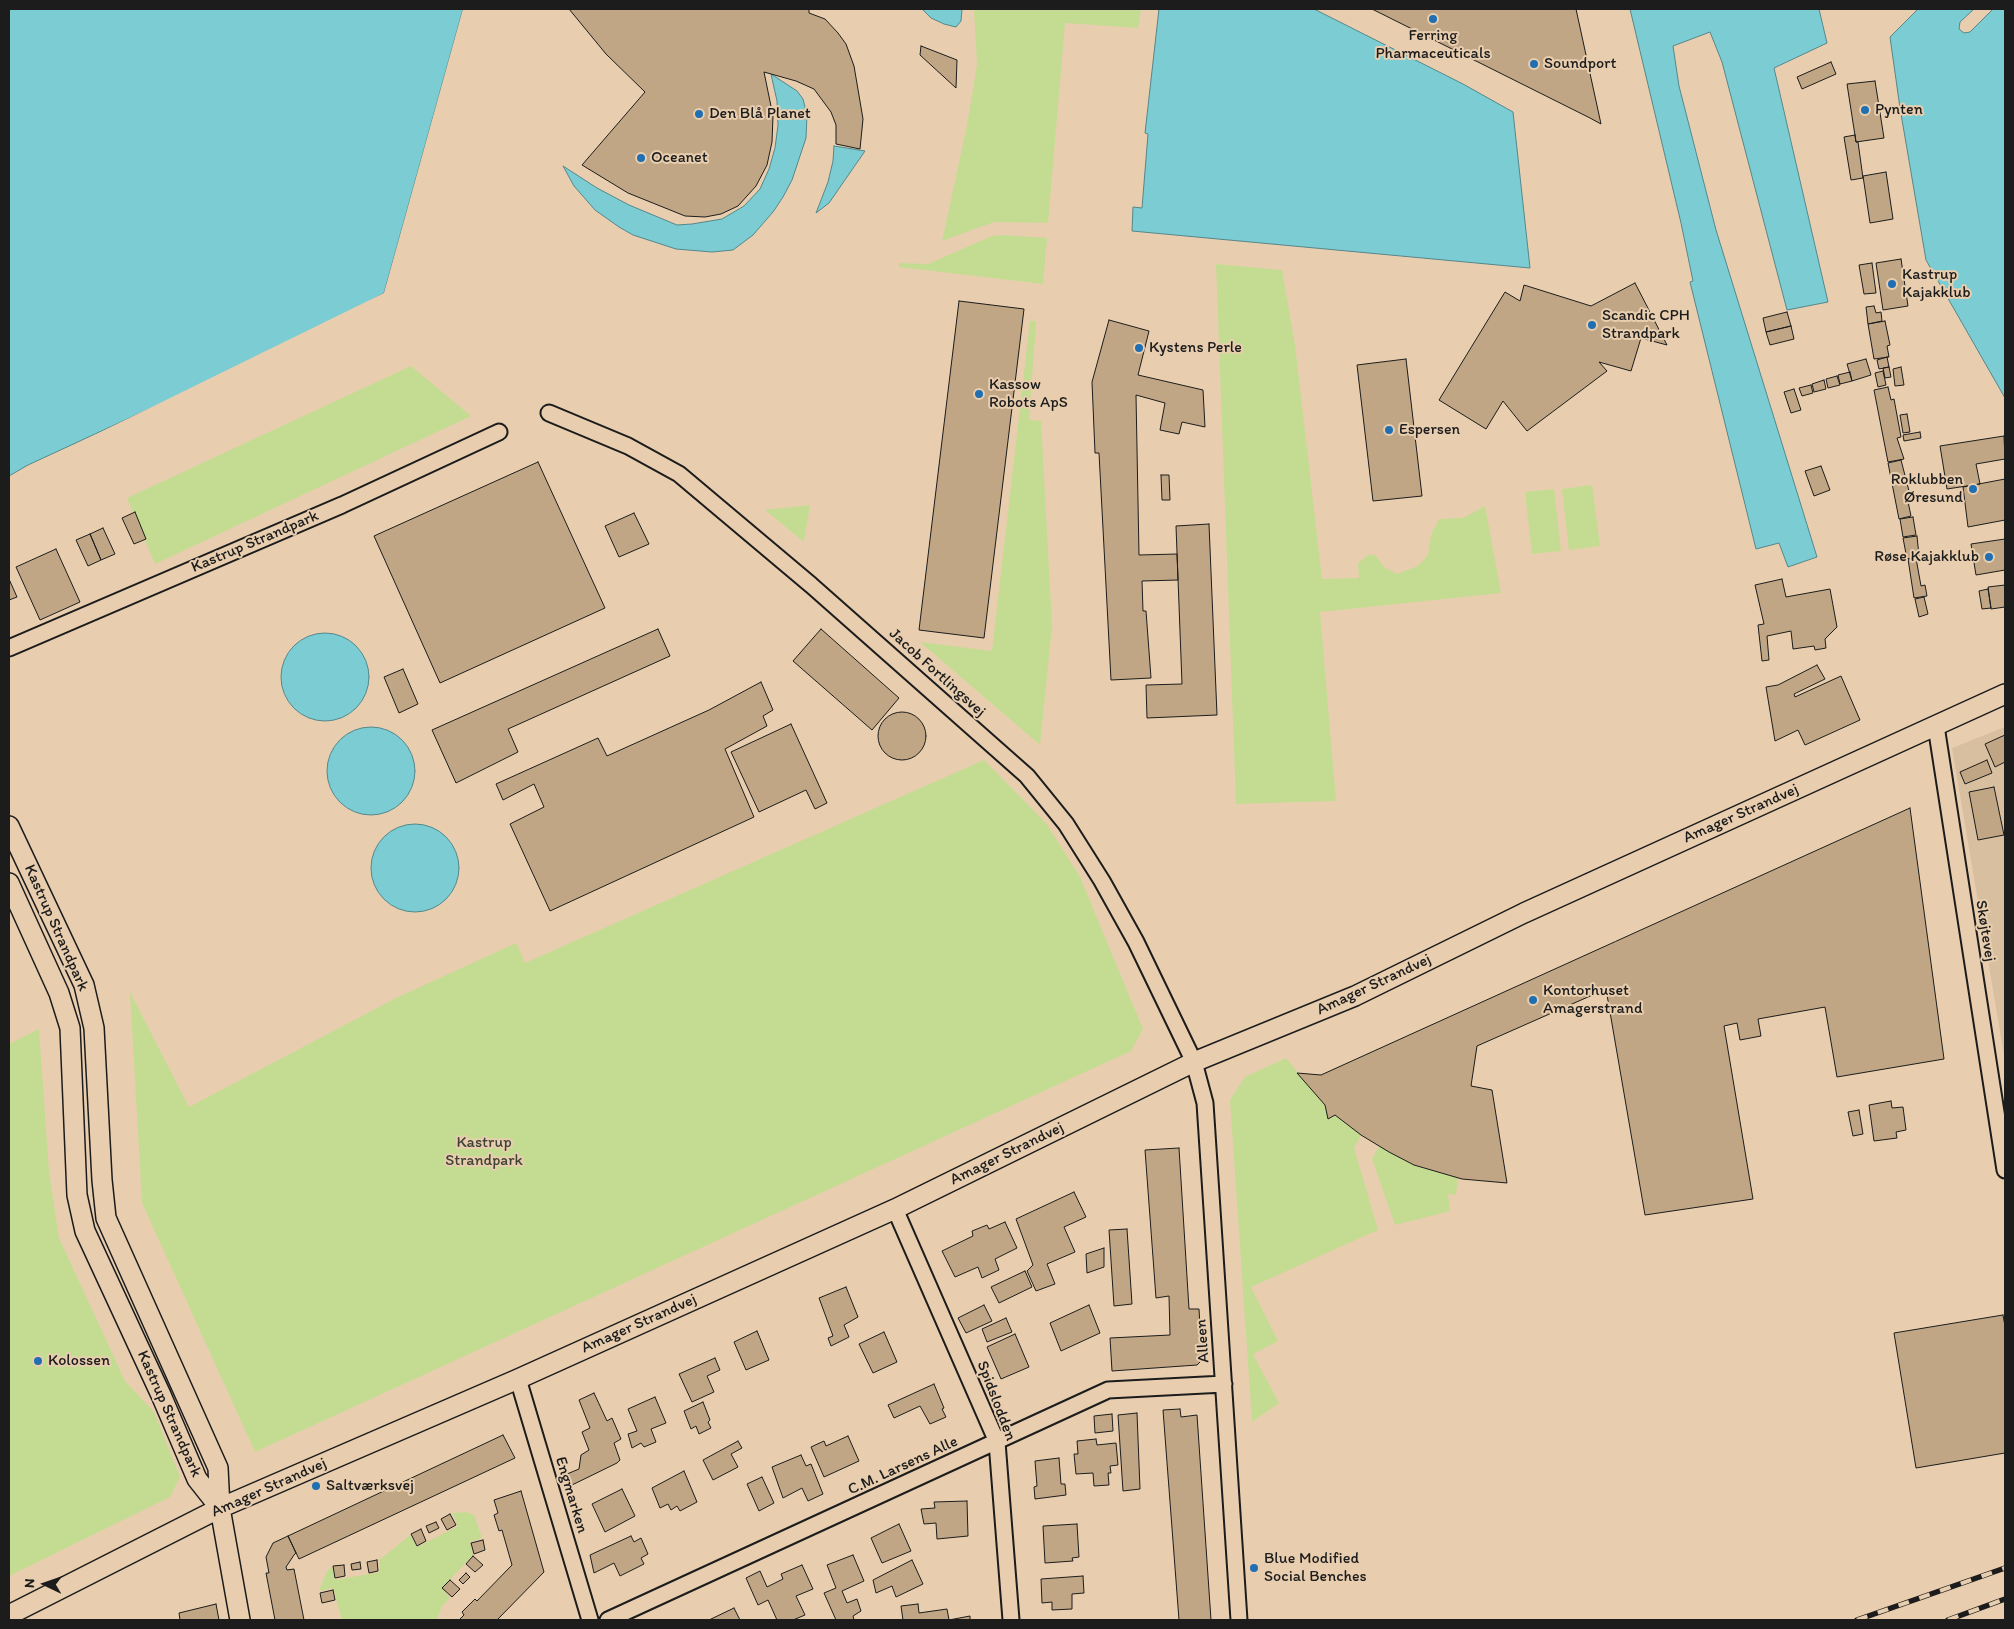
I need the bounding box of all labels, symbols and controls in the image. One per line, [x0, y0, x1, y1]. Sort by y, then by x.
marker: Ferring Pharmaceuticals [1427, 13, 1439, 25]
place label: Ferring Pharmaceuticals [1375, 26, 1491, 64]
place label: Soundport [1544, 54, 1616, 74]
marker: Soundport [1528, 58, 1540, 70]
place label: Pynten [1875, 100, 1923, 120]
place label: Den Blå Planet [709, 104, 811, 124]
marker: Pynten [1859, 104, 1871, 116]
marker: Den Blå Planet [693, 108, 705, 120]
place label: Oceanet [651, 148, 708, 168]
marker: Oceanet [635, 152, 647, 164]
place label: Kastrup Kajakklub [1902, 265, 1971, 303]
marker: Kastrup Kajakklub [1886, 278, 1898, 290]
place label: Scandic CPH Strandpark [1602, 306, 1690, 344]
marker: Scandic CPH Strandpark [1586, 319, 1598, 331]
place label: Kystens Perle [1149, 338, 1242, 358]
marker: Kystens Perle [1133, 342, 1145, 354]
place label: Kassow Robots ApS [989, 375, 1068, 413]
marker: Kassow Robots ApS [973, 388, 985, 400]
place label: Espersen [1399, 420, 1460, 440]
marker: Espersen [1383, 424, 1395, 436]
place label: Roklubben Øresund [1891, 470, 1963, 508]
marker: Roklubben Øresund [1967, 483, 1979, 495]
street label: Kastrup Strandpark [188, 506, 322, 578]
place label: Røse Kajakklub [1874, 547, 1979, 567]
marker: Røse Kajakklub [1983, 551, 1995, 563]
street label: Jacob Fortlingsvej [885, 624, 989, 722]
street label: Amager Strandvej [1680, 780, 1802, 848]
street label: Kastrup Strandpark [19, 862, 93, 994]
street label: Skøjtevej [1971, 899, 1999, 963]
street label: Amager Strandvej [1314, 950, 1434, 1020]
place label: Kontorhuset Amagerstrand [1543, 981, 1642, 1019]
marker: Kontorhuset Amagerstrand [1527, 994, 1539, 1006]
street label: Amager Strandvej [947, 1118, 1067, 1190]
park label: Kastrup Strandpark [445, 1133, 523, 1171]
street label: Amager Strandvej [578, 1290, 700, 1358]
street label: Alleen [1192, 1319, 1214, 1363]
street label: Kastrup Strandpark [132, 1348, 206, 1480]
place label: Kolossen [48, 1351, 110, 1371]
marker: Kolossen [32, 1355, 44, 1367]
street label: Spidslodden [972, 1358, 1020, 1444]
street label: C.M. Larsens Alle [845, 1432, 961, 1500]
street label: Amager Strandvej [208, 1454, 330, 1522]
street label: Engmarken [550, 1454, 592, 1536]
place label: Saltværksvej [326, 1476, 414, 1496]
marker: Saltværksvej [310, 1480, 322, 1492]
place label: Blue Modified Social Benches [1264, 1549, 1367, 1587]
north arrow [20, 1559, 70, 1609]
marker: Blue Modified Social Benches [1248, 1562, 1260, 1574]
text: N [21, 1578, 38, 1588]

